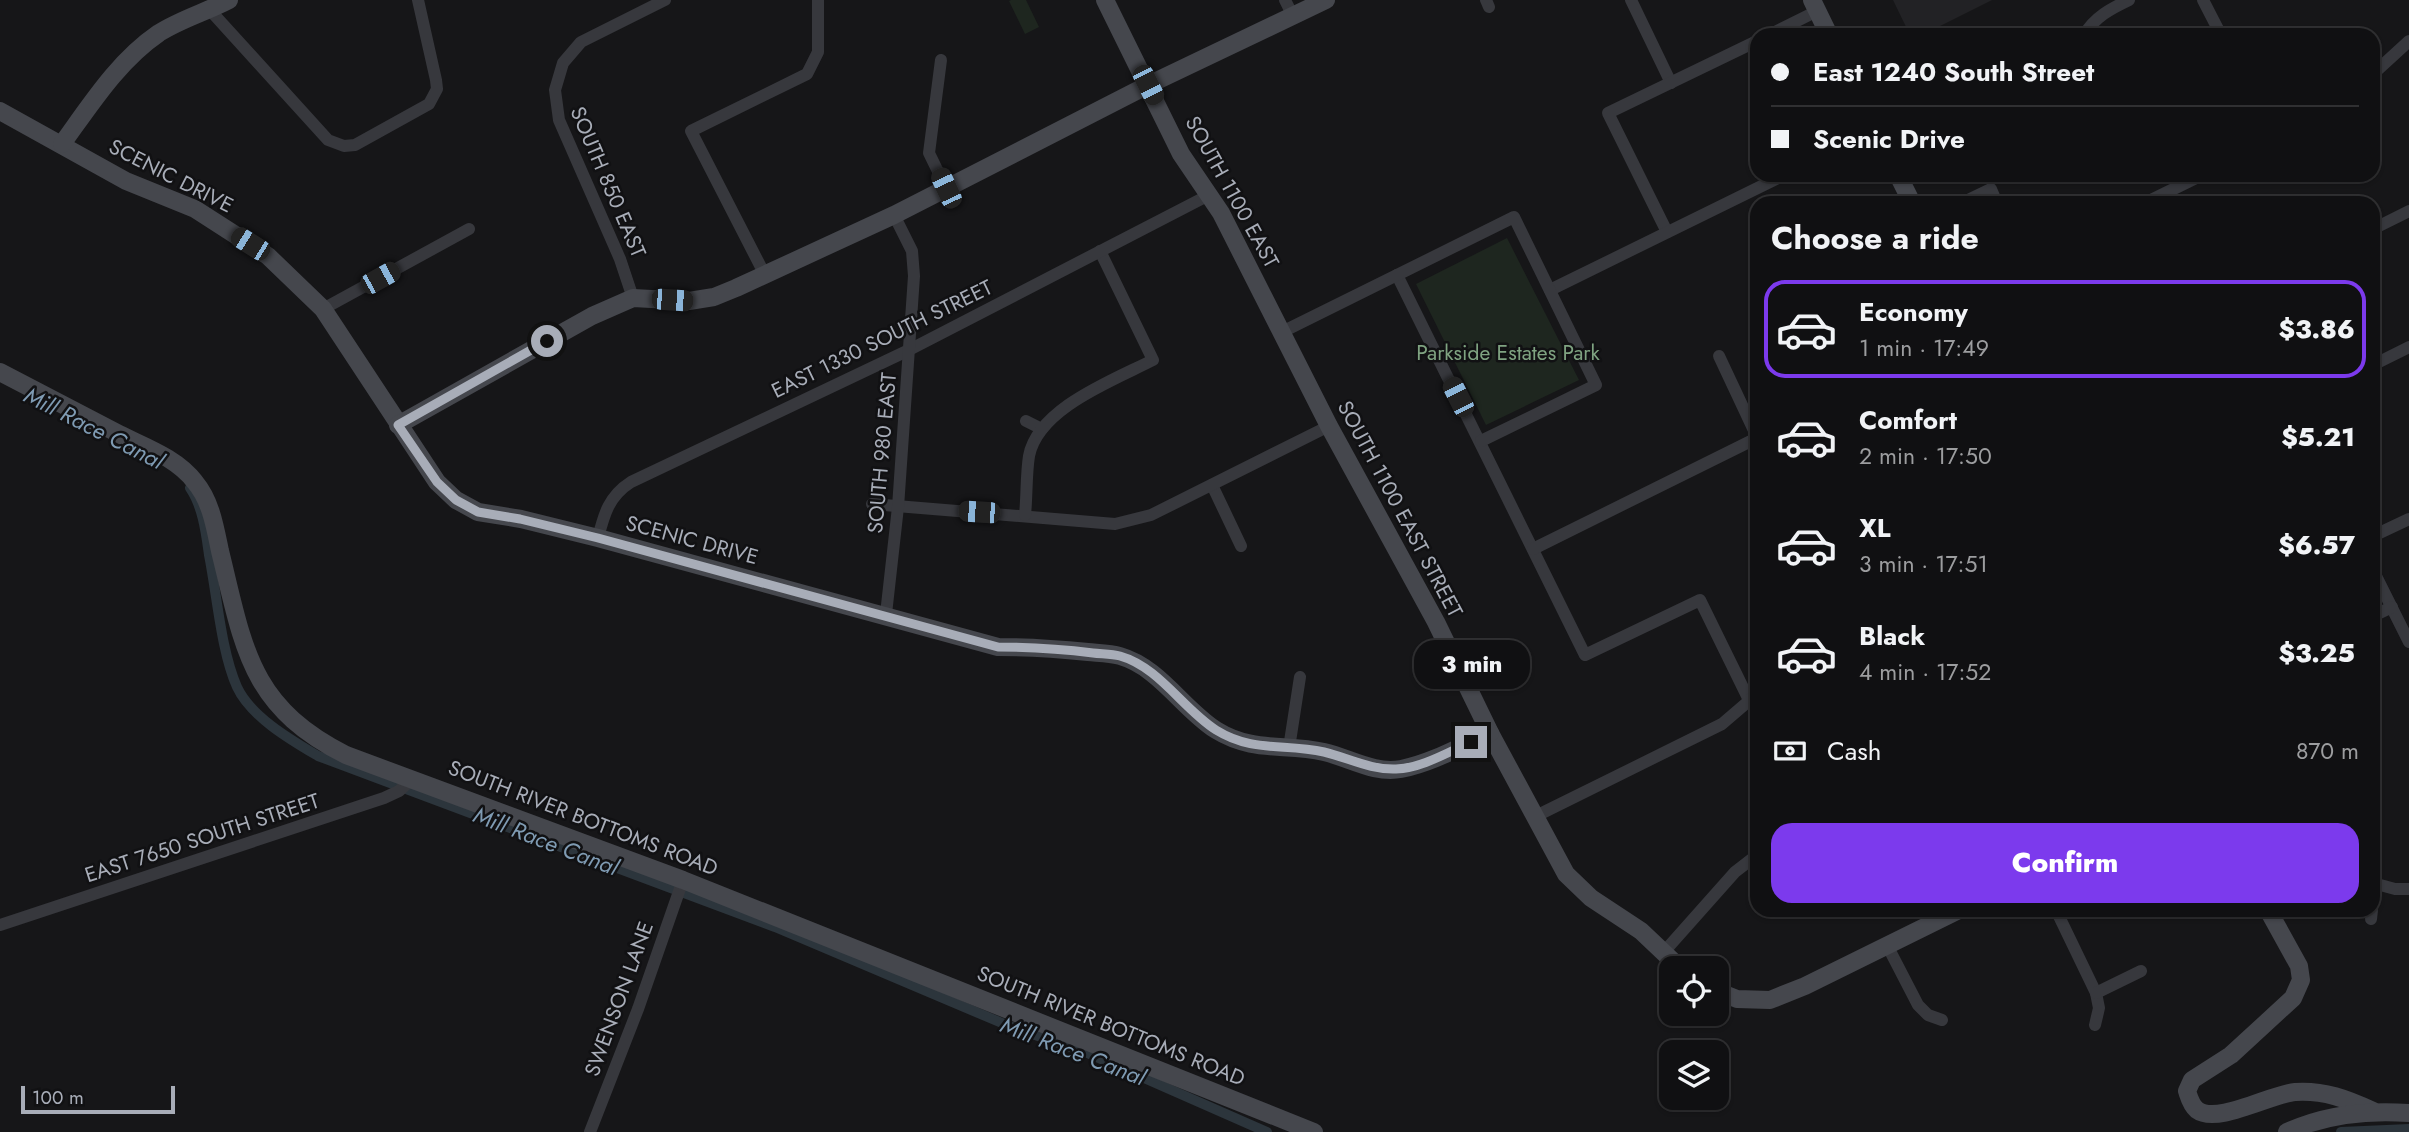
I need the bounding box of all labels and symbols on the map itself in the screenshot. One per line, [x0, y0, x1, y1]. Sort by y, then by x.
car [1130, 62, 1167, 108]
street label: SOUTH 850 EAST [563, 102, 653, 262]
street label: SOUTH 1100 EAST [1178, 111, 1286, 274]
street label: SCENIC DRIVE [104, 132, 238, 220]
car [928, 165, 965, 211]
car [227, 224, 274, 264]
car [357, 259, 404, 297]
street label: EAST 1330 SOUTH STREET [766, 272, 998, 406]
car [651, 288, 694, 312]
route start [531, 325, 563, 357]
park label: Parkside Estates Park [1416, 338, 1601, 368]
street label: SOUTH 980 EAST [860, 371, 904, 535]
car [1440, 374, 1477, 420]
water label: Mill Race Canal [18, 378, 171, 478]
street label: SOUTH 1100 EAST STREET [1330, 395, 1470, 623]
car [958, 500, 1001, 524]
street label: SCENIC DRIVE [622, 508, 762, 572]
callout: 3 min [1413, 640, 1529, 690]
route end [1455, 726, 1487, 758]
street label: SOUTH RIVER BOTTOMS ROAD [444, 753, 722, 883]
street label: EAST 7650 SOUTH STREET [81, 786, 323, 890]
water label: Mill Race Canal [469, 798, 624, 885]
street label: SWENSON LANE [577, 917, 661, 1081]
street label: SOUTH RIVER BOTTOMS ROAD [972, 958, 1250, 1094]
water label: Mill Race Canal [996, 1008, 1151, 1095]
scale bar [21, 1083, 175, 1115]

